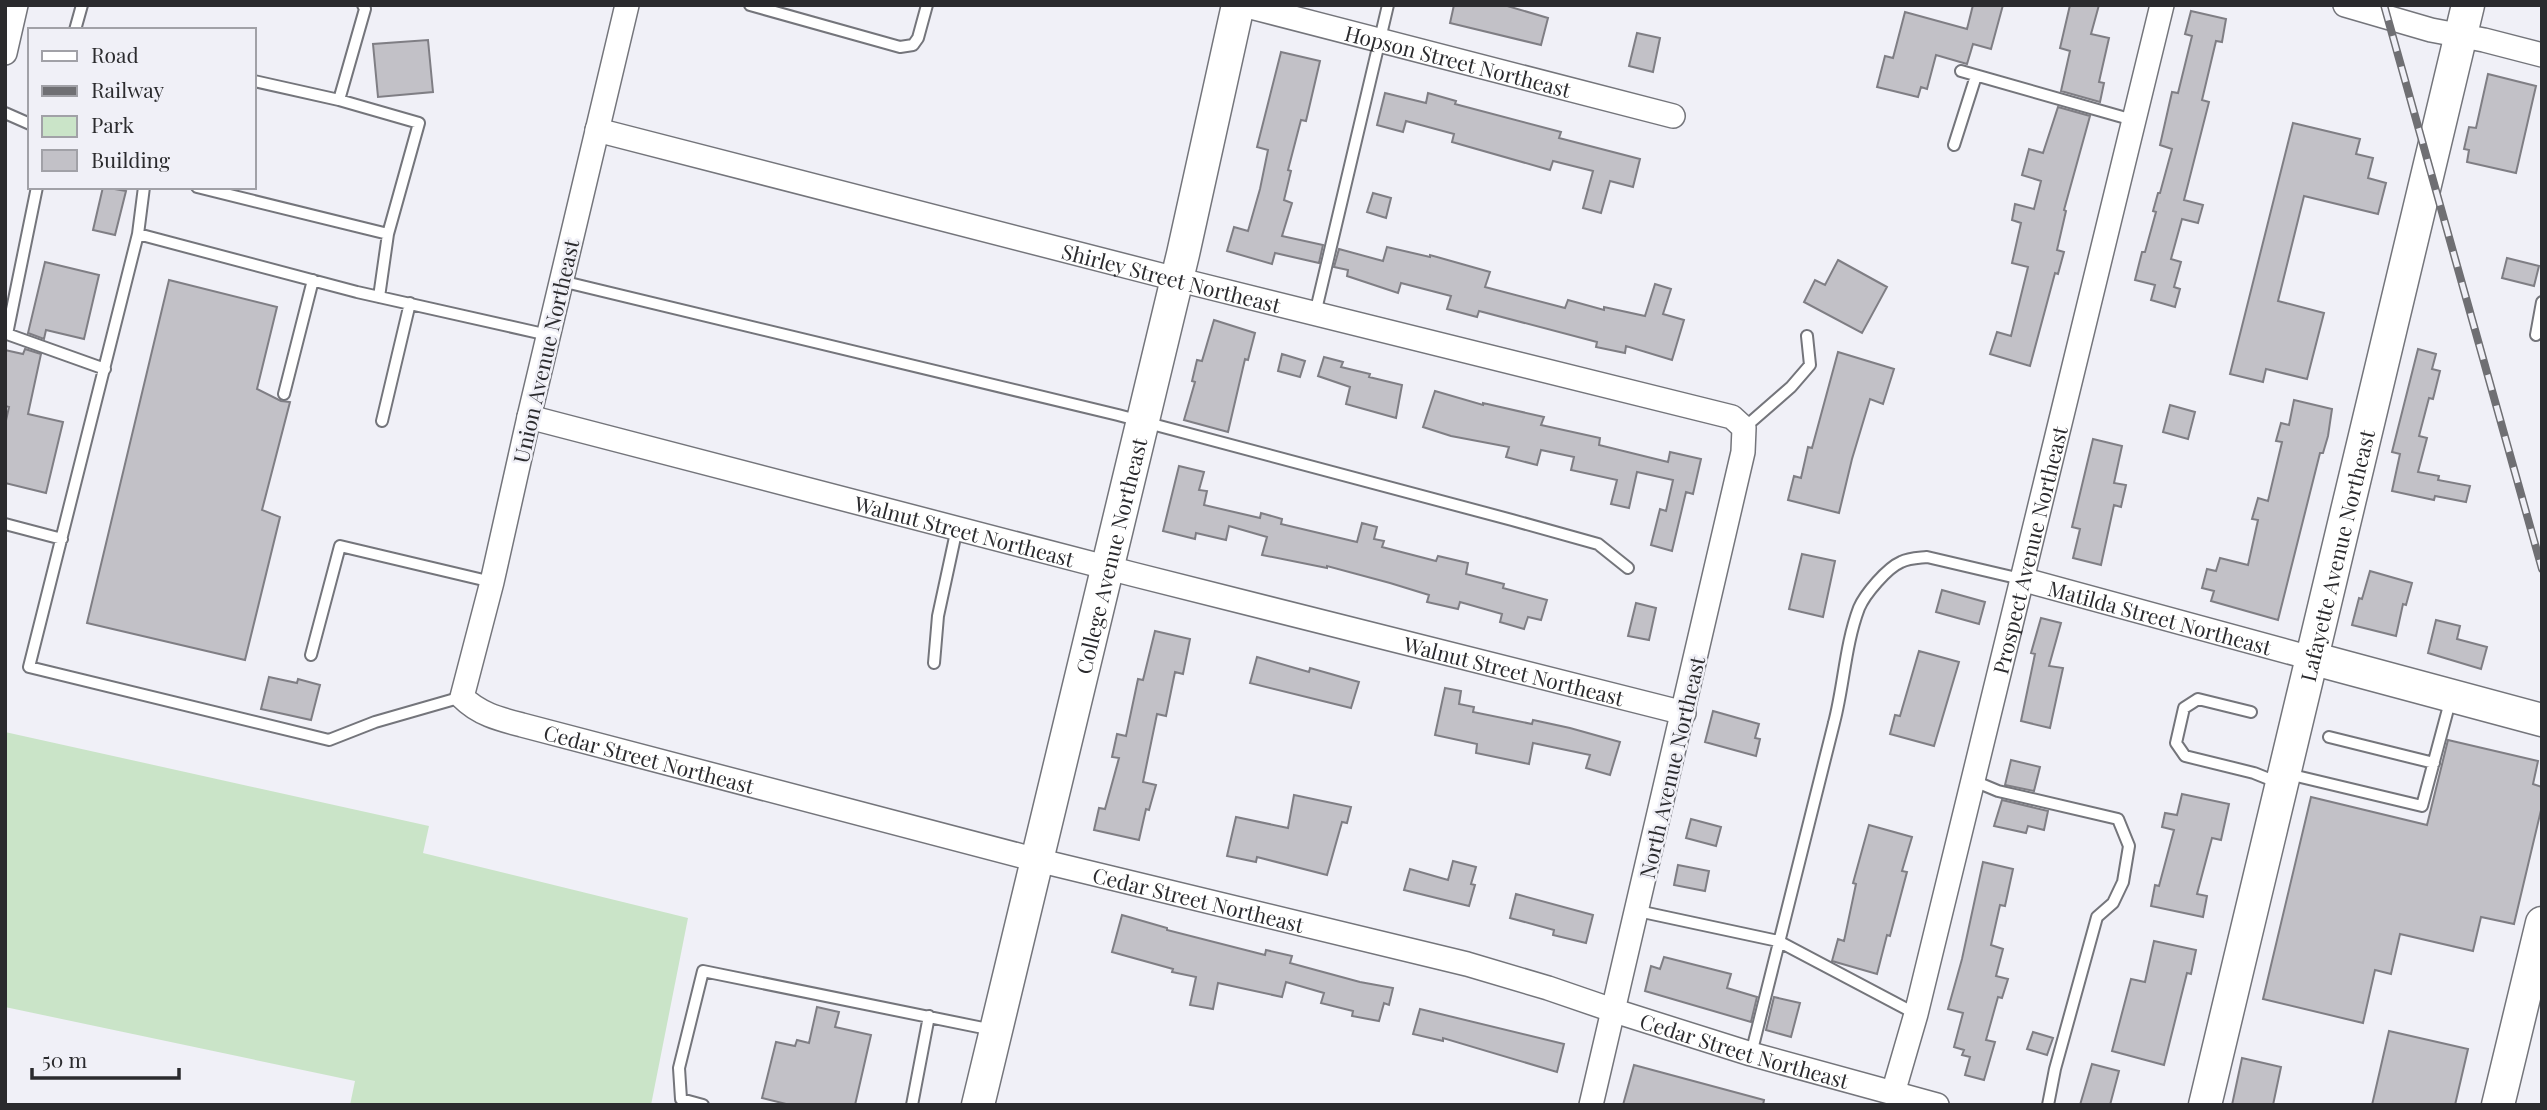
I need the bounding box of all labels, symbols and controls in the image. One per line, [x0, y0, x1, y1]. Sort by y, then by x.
street label: Hopson Street Northeast [1342, 18, 1574, 103]
legend [28, 28, 256, 189]
text: Road [91, 40, 139, 68]
text: Railway [91, 75, 165, 103]
text: Park [91, 110, 135, 138]
text: Building [91, 145, 170, 173]
street label: Union Avenue Northeast [506, 236, 584, 466]
street label: Shirley Street Northeast [1059, 236, 1284, 319]
street label: Prospect Avenue Northeast [1985, 422, 2073, 677]
street label: Lafayette Avenue Northeast [2293, 426, 2380, 684]
street label: College Avenue Northeast [1068, 434, 1152, 677]
street label: Walnut Street Northeast [851, 488, 1078, 573]
street label: Matilda Street Northeast [2045, 573, 2275, 661]
street label: Walnut Street Northeast [1400, 629, 1627, 711]
street label: North Avenue Northeast [1632, 653, 1710, 881]
street label: Cedar Street Northeast [541, 717, 758, 799]
street label: Cedar Street Northeast [1090, 860, 1307, 938]
street label: Cedar Street Northeast [1637, 1006, 1853, 1094]
scale bar [32, 1036, 178, 1080]
text: 50 m [42, 1045, 88, 1073]

